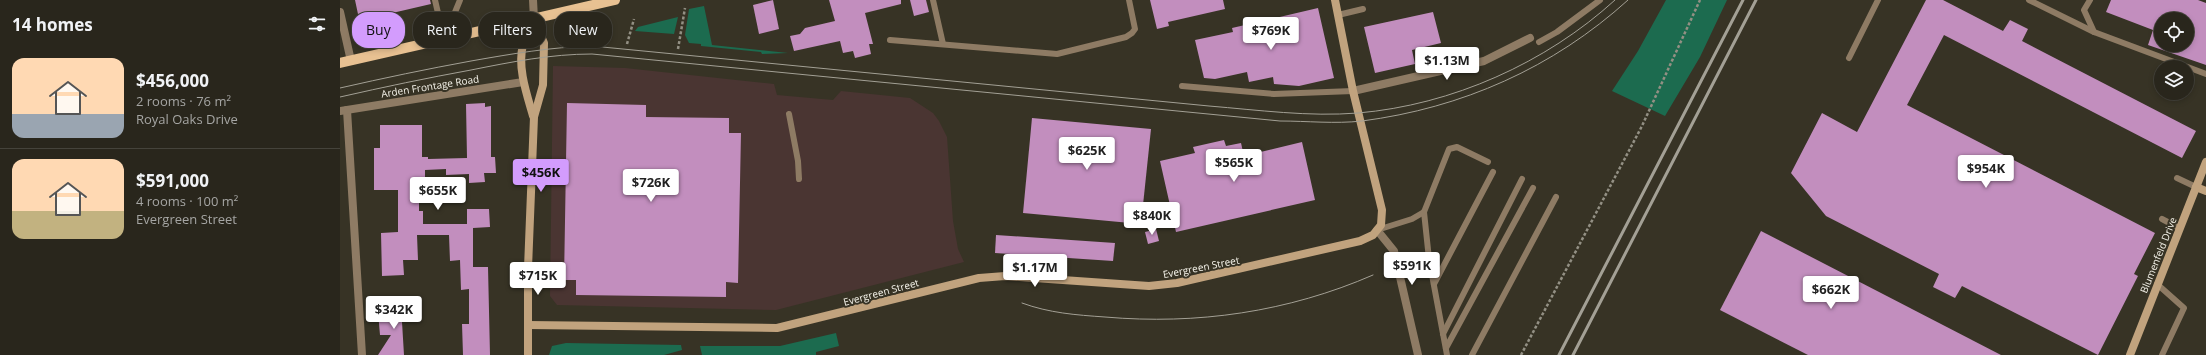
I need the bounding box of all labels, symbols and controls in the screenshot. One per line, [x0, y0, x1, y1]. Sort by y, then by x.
chip: Buy [352, 12, 405, 48]
chip: Rent [413, 12, 471, 48]
chip: Filters [479, 12, 546, 48]
chip: New [554, 12, 612, 48]
map controls [2154, 12, 2194, 100]
button: locate [2154, 12, 2194, 52]
text: 14 homes [12, 13, 93, 36]
icon: filters [306, 13, 328, 35]
pin: $769K [1243, 17, 1299, 51]
text: $769K [1252, 21, 1290, 39]
pin: $1.13M [1414, 47, 1480, 81]
text: $1.13M [1424, 51, 1470, 69]
button: layers [2154, 60, 2194, 100]
text: $456,000 [136, 69, 209, 92]
street label: Arden Frontage Road [380, 71, 480, 101]
icon: home [44, 74, 92, 122]
text: 2 rooms · 76 m² [136, 92, 231, 110]
text: Royal Oaks Drive [136, 110, 238, 128]
pin: $625K [1059, 137, 1115, 171]
text: $625K [1068, 141, 1106, 159]
pin: $565K [1206, 149, 1262, 183]
text: $565K [1215, 153, 1253, 171]
pin: $954K [1958, 155, 2014, 189]
pin: $456K [513, 159, 569, 193]
text: $954K [1967, 159, 2005, 177]
text: $456K [522, 163, 560, 181]
text: $591,000 [136, 169, 209, 192]
pin: $726K [623, 169, 679, 203]
text: $726K [632, 173, 670, 191]
icon: home [44, 175, 92, 223]
pin: $655K [410, 177, 466, 211]
text: $655K [419, 181, 457, 199]
text: 4 rooms · 100 m² [136, 192, 238, 210]
pin: $840K [1124, 202, 1180, 236]
text: $840K [1133, 206, 1171, 224]
text: Evergreen Street [136, 210, 237, 228]
street label: Blumenfeld Drive [2136, 215, 2180, 295]
pin: $591K [1384, 252, 1440, 286]
street label: Evergreen Street [1162, 253, 1241, 281]
pin: $1.17M [1002, 254, 1068, 288]
text: $591K [1393, 256, 1431, 274]
text: $1.17M [1012, 258, 1058, 276]
pin: $715K [510, 262, 566, 296]
text: $715K [519, 266, 557, 284]
street label: Evergreen Street [842, 275, 921, 309]
pin: $662K [1803, 276, 1859, 310]
text: $662K [1812, 280, 1850, 298]
pin: $342K [366, 296, 422, 330]
text: $342K [375, 300, 413, 318]

